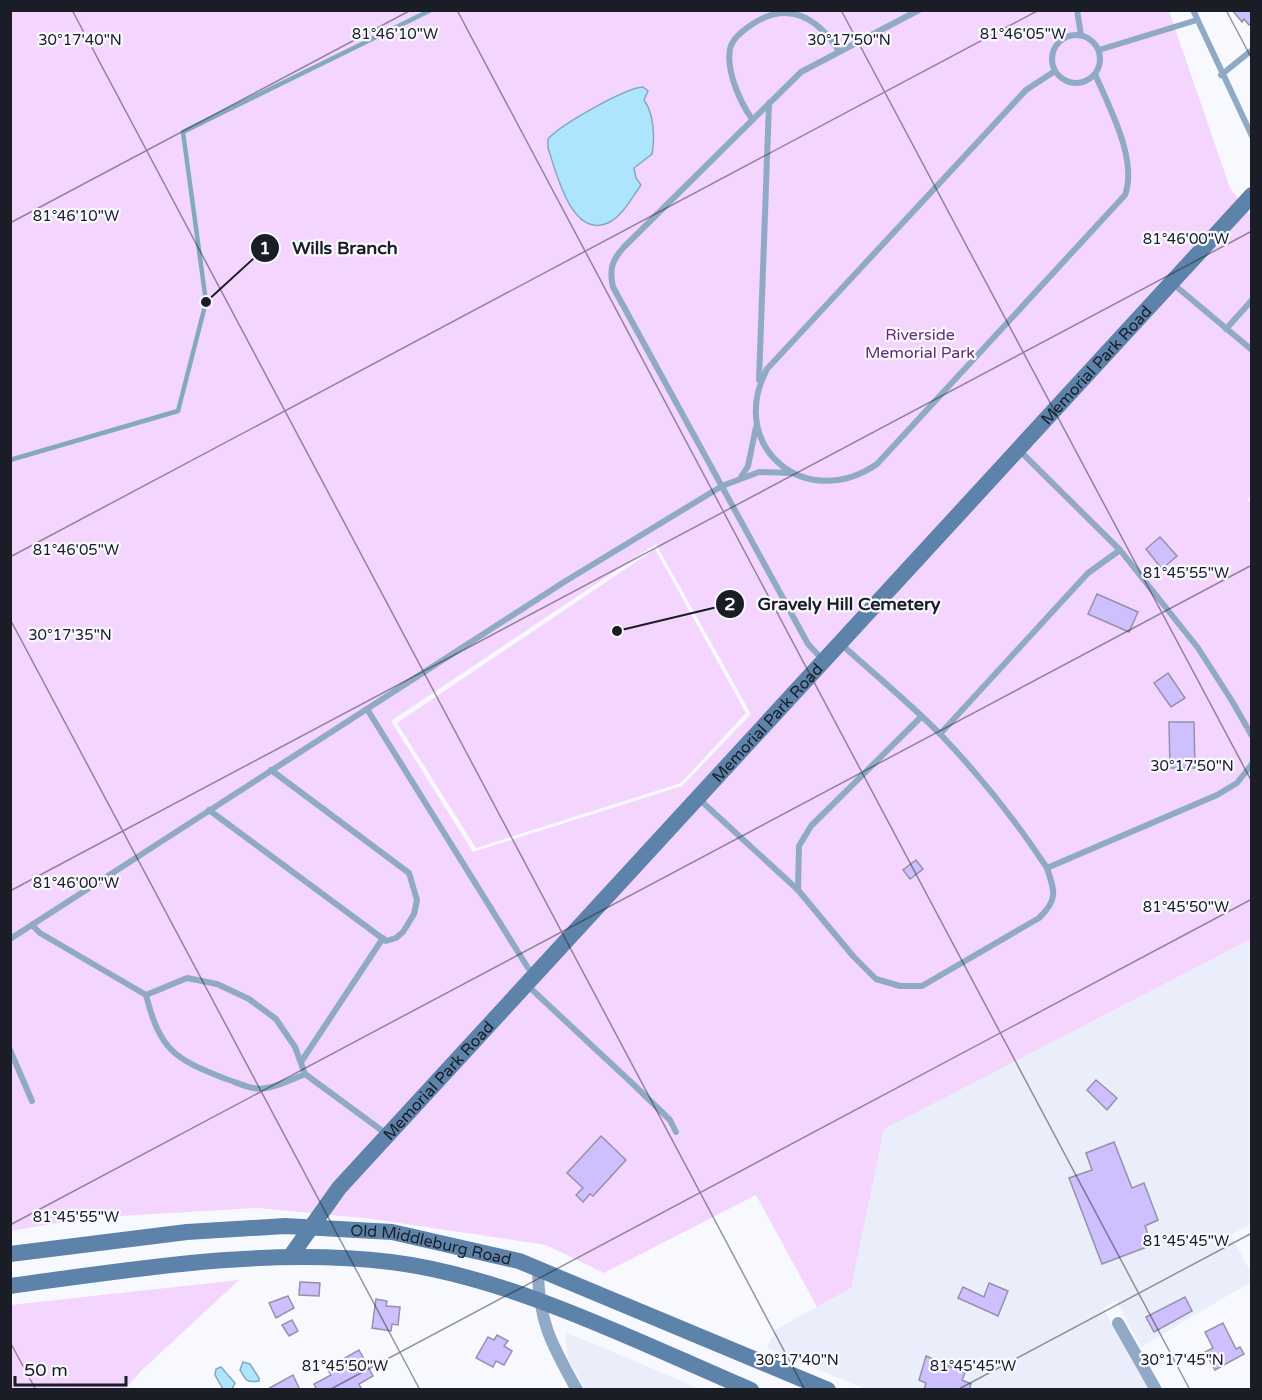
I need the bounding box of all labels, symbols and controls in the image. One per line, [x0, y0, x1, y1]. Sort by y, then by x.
text: 81°46'10"W [352, 25, 438, 43]
text: 81°46'05"W [980, 25, 1066, 43]
text: 30°17'40"N [38, 31, 122, 49]
text: 30°17'50"N [807, 31, 891, 49]
text: 81°46'10"W [33, 207, 119, 225]
callout: Wills Branch [250, 230, 410, 266]
text: 81°46'00"W [1143, 230, 1229, 248]
text: 1 [259, 237, 271, 259]
text: Wills Branch [292, 237, 398, 259]
street label: Memorial Park Road [1037, 302, 1156, 429]
park label: Riverside Memorial Park [865, 325, 975, 363]
text: 81°46'05"W [33, 541, 119, 559]
text: 81°45'55"W [1143, 564, 1229, 582]
callout: Gravely Hill Cemetery [715, 586, 952, 622]
text: 2 [724, 593, 736, 615]
text: Gravely Hill Cemetery [757, 593, 941, 615]
text: 30°17'35"N [28, 626, 112, 644]
street label: Memorial Park Road [708, 659, 827, 787]
text: 30°17'50"N [1150, 757, 1234, 775]
text: 81°46'00"W [33, 874, 119, 892]
text: 81°45'50"W [1143, 898, 1229, 916]
street label: Memorial Park Road [379, 1017, 499, 1145]
text: 81°45'55"W [33, 1208, 119, 1226]
street label: Old Middleburg Road [350, 1221, 513, 1270]
text: 81°45'45"W [1143, 1232, 1229, 1250]
scale bar [15, 1349, 126, 1387]
text: 30°17'40"N [755, 1351, 839, 1369]
text: 30°17'45"N [1140, 1351, 1224, 1369]
text: 81°45'50"W [302, 1357, 388, 1375]
text: 81°45'45"W [930, 1357, 1016, 1375]
text: 50 m [24, 1359, 68, 1381]

